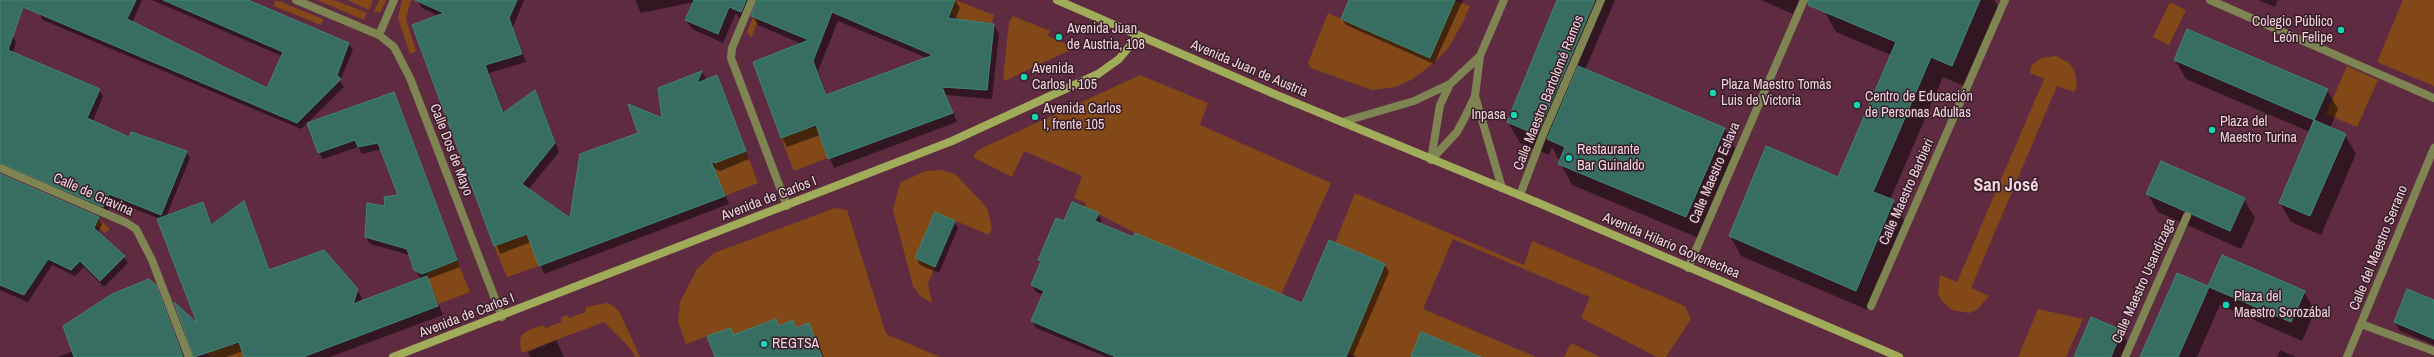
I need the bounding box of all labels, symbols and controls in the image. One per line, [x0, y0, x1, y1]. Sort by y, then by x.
street label: Calle Maestro Bartolomé Ramos [1510, 13, 1588, 173]
place label: Colegio Público León Felipe [2252, 14, 2333, 46]
place label: Avenida Juan de Austria, 108 [1067, 21, 1145, 54]
marker: Colegio Público León Felipe [2336, 25, 2346, 35]
marker: Avenida Juan de Austria, 108 [1054, 32, 1064, 42]
street label: Avenida Juan de Austria [1188, 37, 1310, 101]
place label: Avenida Carlos I, 105 [1032, 61, 1097, 94]
marker: Avenida Carlos I, 105 [1019, 72, 1029, 82]
place label: Plaza Maestro Tomás Luis de Victoria [1721, 77, 1831, 110]
marker: Plaza Maestro Tomás Luis de Victoria [1708, 88, 1718, 98]
place label: Centro de Educación de Personas Adultas [1865, 89, 1973, 122]
marker: Centro de Educación de Personas Adultas [1852, 100, 1862, 110]
place label: Avenida Carlos I, frente 105 [1043, 101, 1121, 134]
street label: Calle Dos de Mayo [426, 102, 476, 198]
place label: Inpasa [1472, 107, 1506, 123]
marker: Inpasa [1509, 110, 1519, 120]
marker: Avenida Carlos I, frente 105 [1030, 112, 1040, 122]
place label: Plaza del Maestro Turina [2220, 114, 2297, 146]
street label: Calle Maestro Eslava [1686, 120, 1744, 226]
marker: Plaza del Maestro Turina [2207, 125, 2217, 135]
street label: Calle Maestro Barbieri [1876, 136, 1938, 248]
place label: Restaurante Bar Guinaldo [1577, 142, 1645, 174]
marker: Restaurante Bar Guinaldo [1564, 153, 1574, 163]
street label: Calle de Gravina [50, 170, 136, 220]
street label: Avenida de Carlos I [719, 173, 819, 225]
district label: San José [1974, 175, 2038, 197]
street label: Calle del Maestro Serrano [2346, 183, 2412, 313]
street label: Avenida Hilario Goyenechea [1600, 210, 1742, 282]
street label: Calle Maestro Usandizaga [2109, 216, 2179, 346]
place label: Plaza del Maestro Sorozábal [2234, 289, 2330, 322]
street label: Avenida de Carlos I [417, 290, 517, 342]
marker: Plaza del Maestro Sorozábal [2221, 300, 2231, 310]
place label: REGTSA [772, 336, 819, 352]
marker: REGTSA [759, 339, 769, 349]

